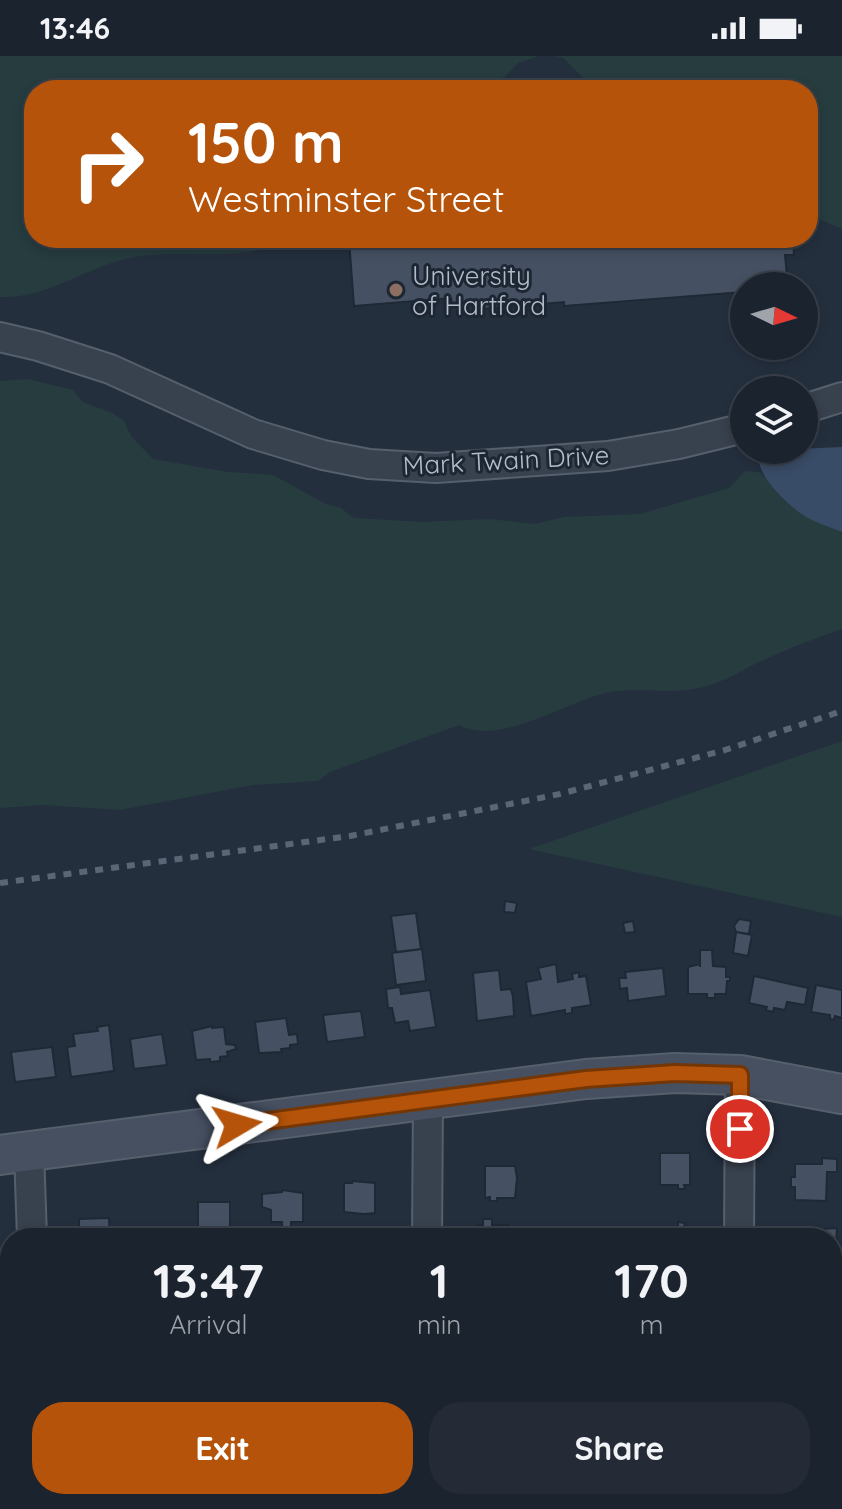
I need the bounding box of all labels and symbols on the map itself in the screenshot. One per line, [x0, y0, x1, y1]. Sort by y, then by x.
place label: University of Hartford [412, 259, 546, 322]
north arrow [730, 272, 818, 360]
marker: University of Hartford [387, 281, 405, 299]
street label: Mark Twain Drive [402, 438, 610, 482]
position arrow [195, 1083, 279, 1167]
pin [706, 1095, 774, 1163]

